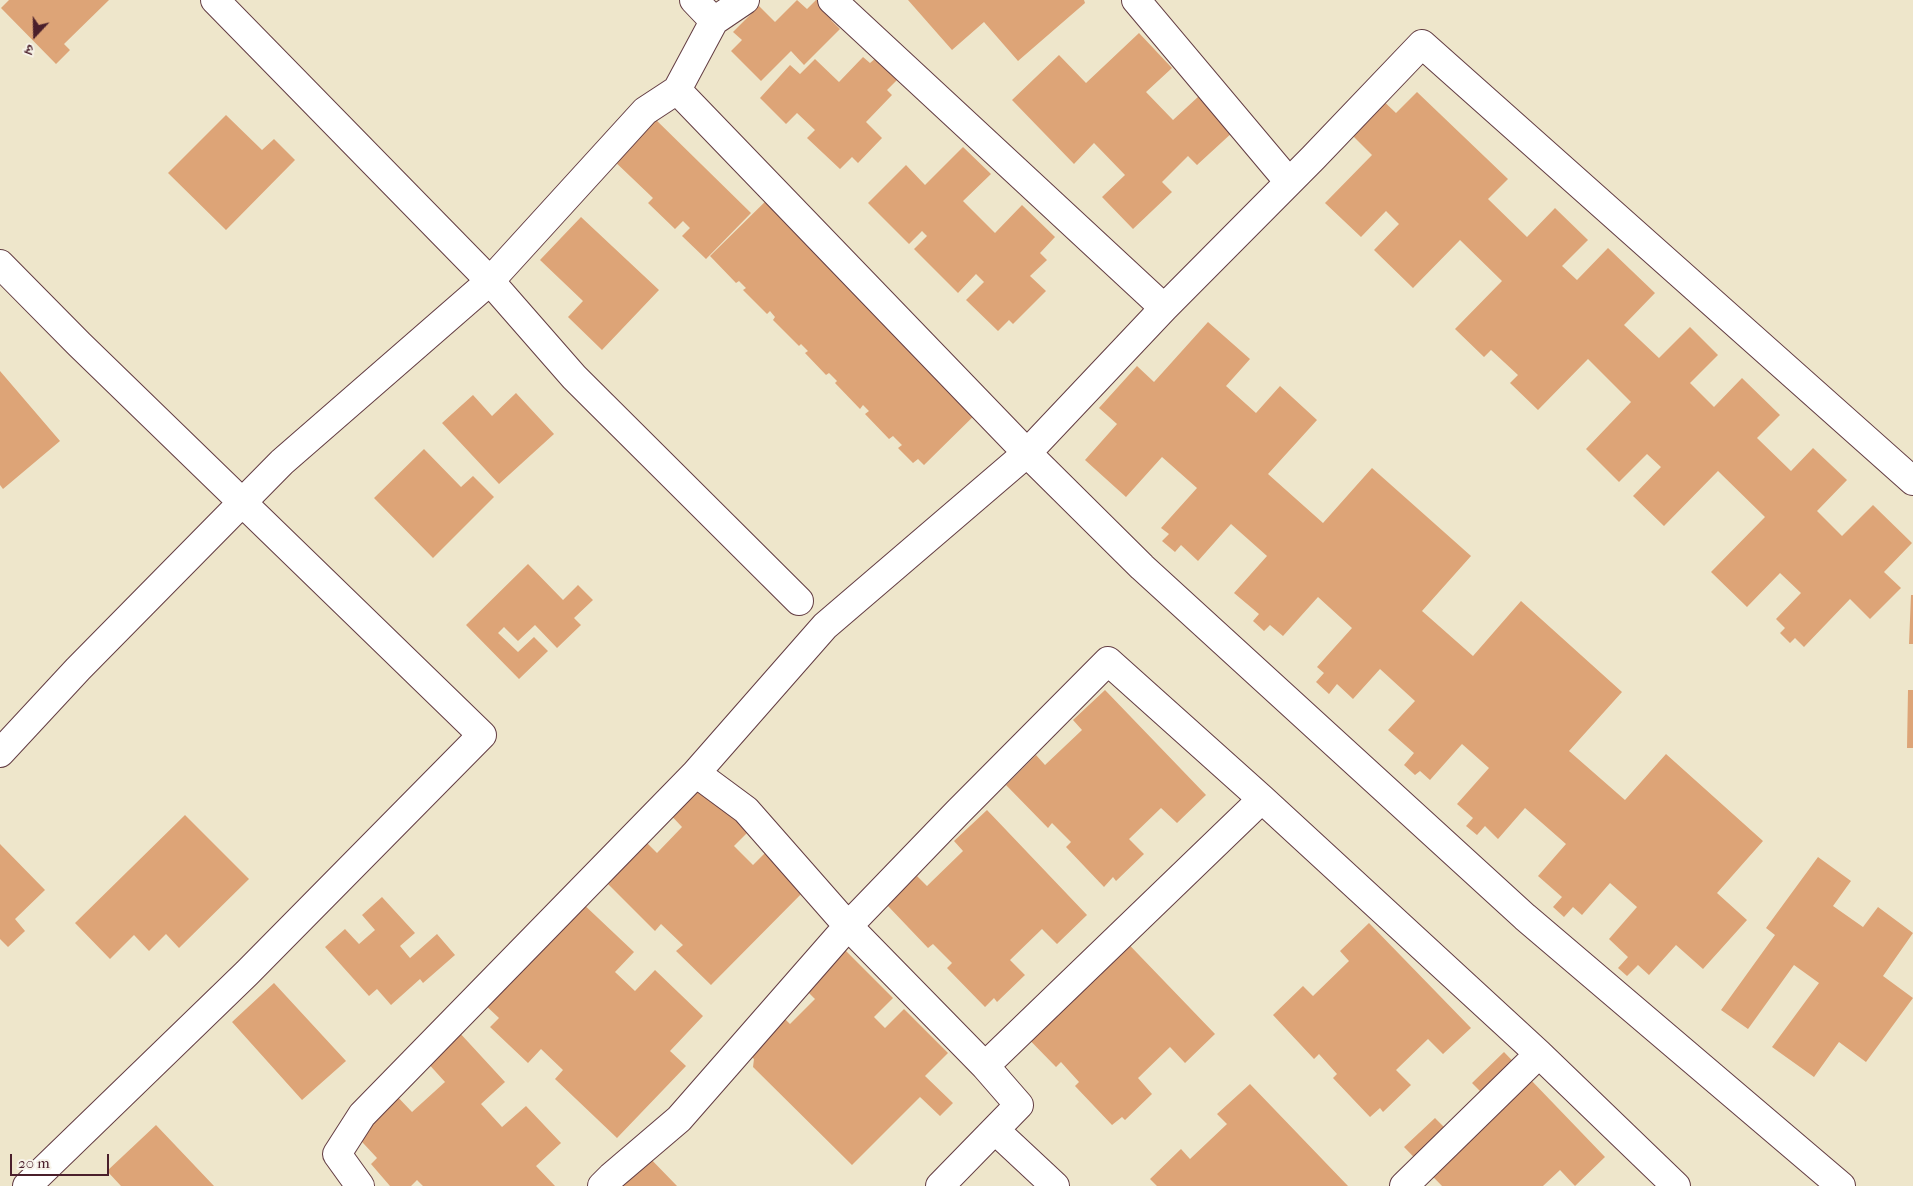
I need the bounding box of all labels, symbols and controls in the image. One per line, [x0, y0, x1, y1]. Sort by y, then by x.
north arrow [10, 10, 60, 60]
text: उ [23, 40, 36, 59]
scale bar [12, 1144, 111, 1176]
text: 20 m [18, 1154, 50, 1172]

